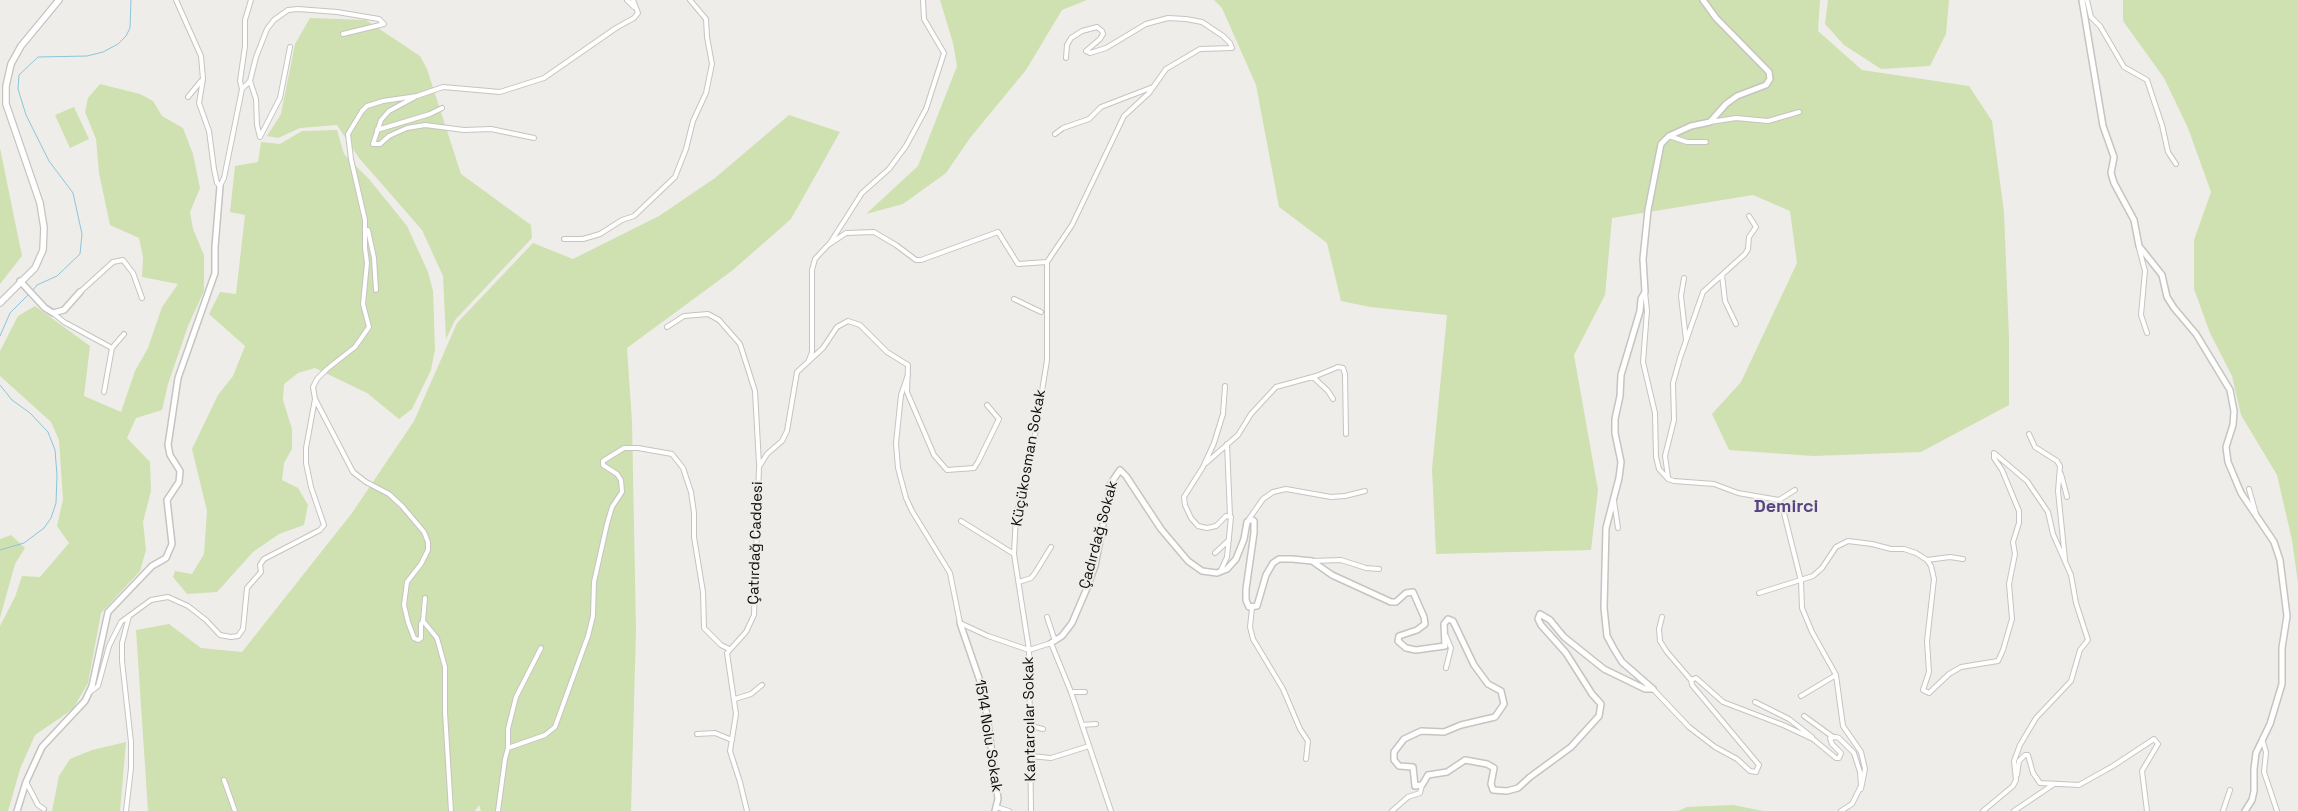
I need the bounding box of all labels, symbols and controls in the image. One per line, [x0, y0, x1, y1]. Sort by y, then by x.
street label: Küçükosman Sokak [1008, 388, 1050, 528]
street label: Çadırdağ Sokak [1076, 479, 1122, 591]
street label: Çatırdağ Caddesi [745, 481, 767, 605]
district label: Demirci [1754, 496, 1818, 518]
street label: Kantarcılar Sokak [1020, 656, 1040, 782]
street label: 1514 Nolu Sokak [970, 679, 1006, 793]

